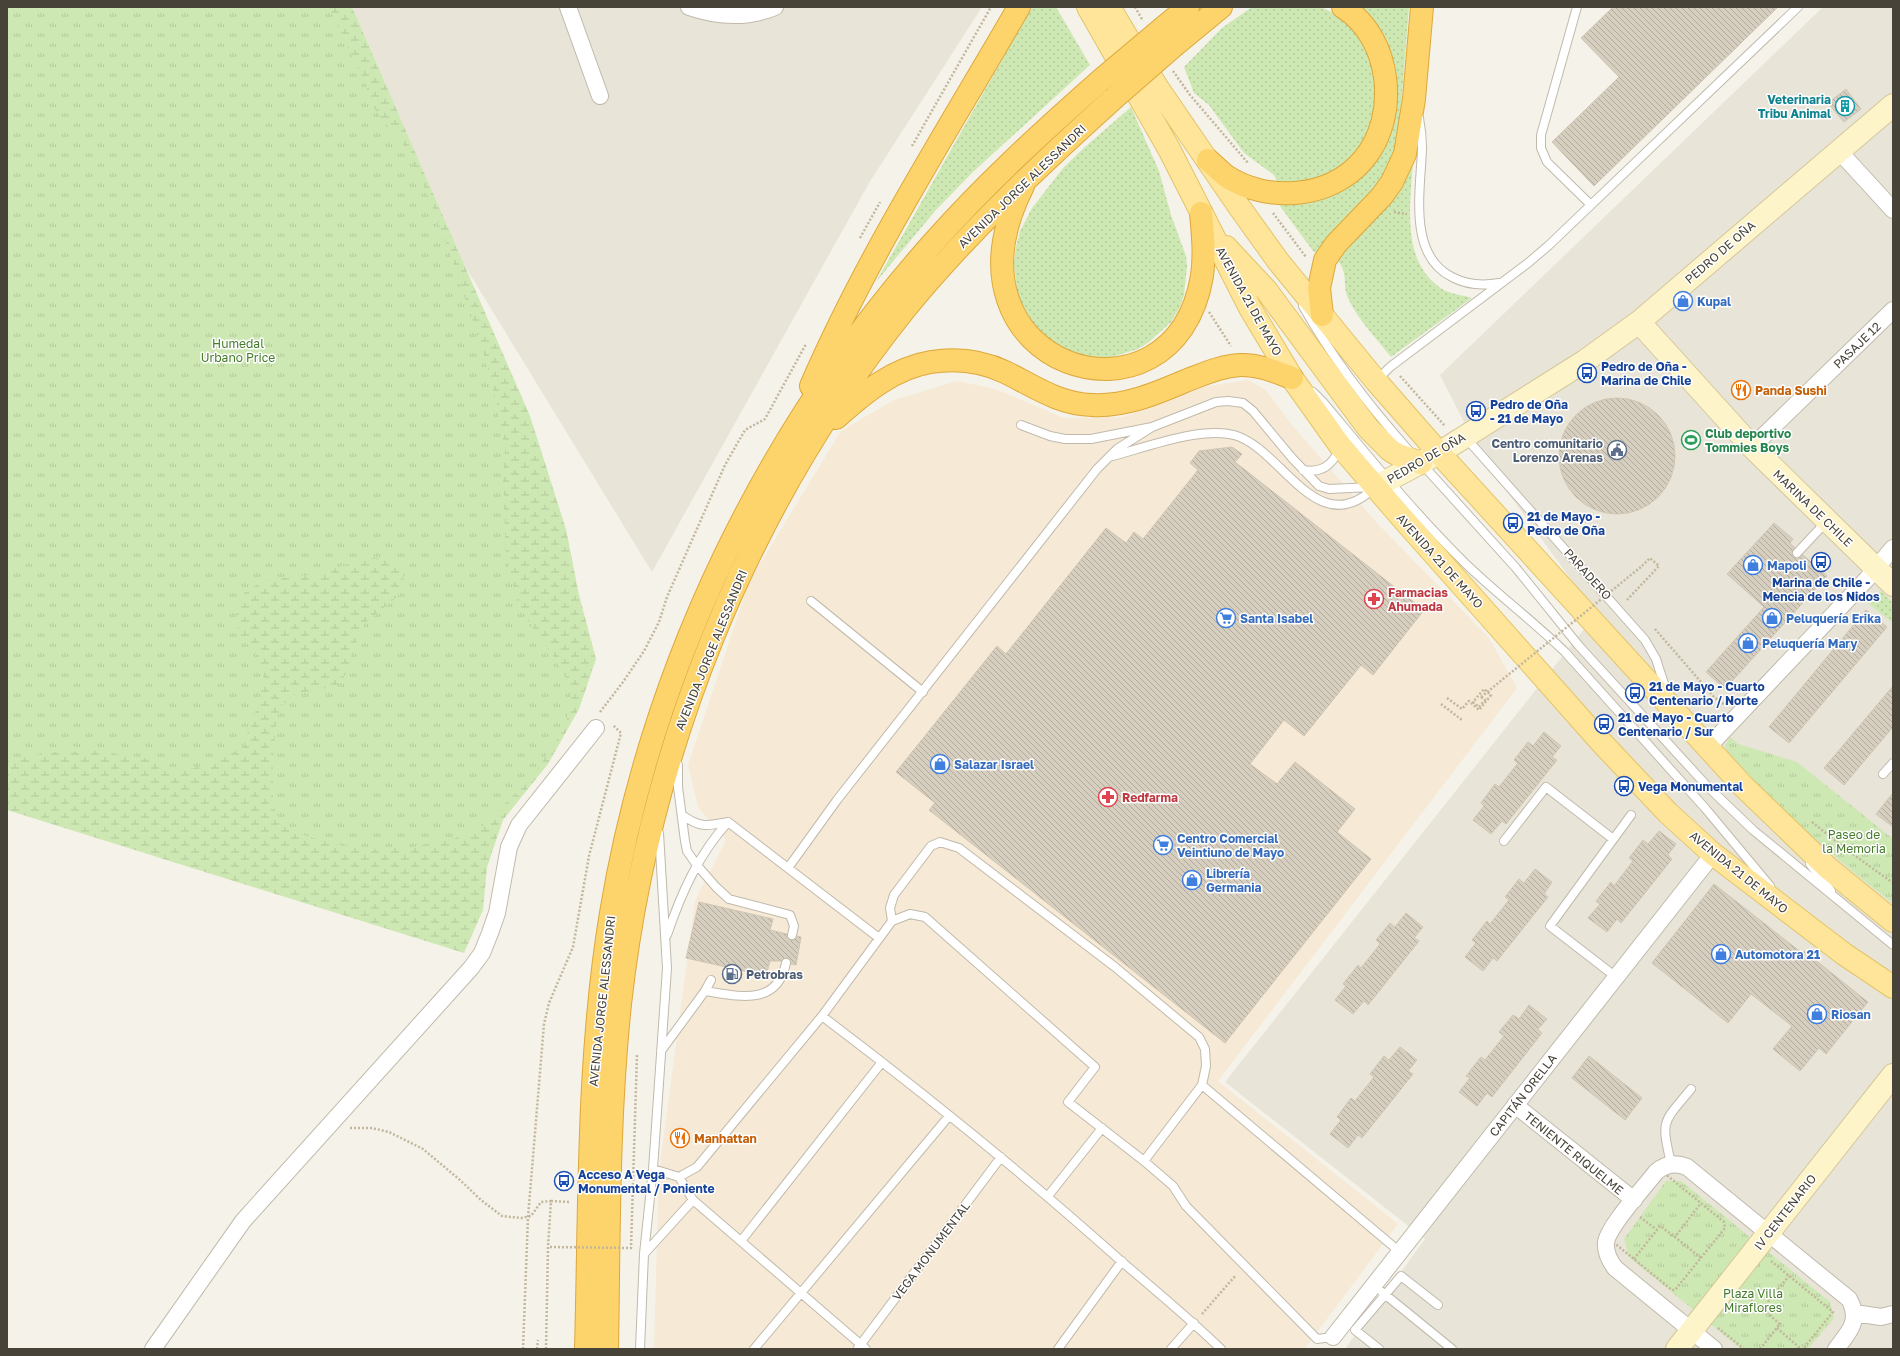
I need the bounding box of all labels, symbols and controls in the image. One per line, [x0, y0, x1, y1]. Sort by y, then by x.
place label: Veterinaria Tribu Animal [1758, 92, 1831, 121]
building icon: Veterinaria Tribu Animal [1834, 95, 1856, 117]
street label: AVENIDA JORGE ALESSANDRI [955, 121, 1089, 251]
street label: PEDRO DE OÑA [1682, 217, 1758, 287]
street label: AVENIDA 21 DE MAYO [1213, 244, 1285, 358]
shop icon: Kupal [1672, 290, 1694, 312]
place label: Kupal [1697, 294, 1731, 309]
street label: PASAJE 12 [1830, 319, 1884, 371]
park label: Humedal Urbano Price [201, 336, 275, 365]
place label: Pedro de Oña - Marina de Chile [1601, 359, 1691, 388]
bus stop icon: Pedro de Oña - Marina de Chile [1576, 362, 1598, 384]
restaurant icon: Panda Sushi [1730, 379, 1752, 401]
place label: Panda Sushi [1755, 383, 1827, 398]
place label: Pedro de Oña - 21 de Mayo [1490, 397, 1568, 426]
bus stop icon: Pedro de Oña - 21 de Mayo [1465, 400, 1487, 422]
place label: Club deportivo Tommies Boys [1705, 426, 1791, 455]
street label: PEDRO DE OÑA [1384, 429, 1468, 487]
sports icon: Club deportivo Tommies Boys [1680, 429, 1702, 451]
place label: Centro comunitario Lorenzo Arenas [1491, 436, 1603, 465]
public building icon: Centro comunitario Lorenzo Arenas [1606, 439, 1628, 461]
street label: MARINA DE CHILE [1770, 466, 1856, 550]
place label: 21 de Mayo - Pedro de Oña [1527, 509, 1605, 538]
street label: AVENIDA 21 DE MAYO [1394, 511, 1487, 612]
bus stop icon: 21 de Mayo - Pedro de Oña [1502, 512, 1524, 534]
street label: PARADERO [1561, 545, 1615, 603]
bus stop icon: Marina de Chile - Mencia de los Nidos [1810, 551, 1832, 573]
shop icon: Mapoli [1742, 554, 1764, 576]
place label: Mapoli [1767, 558, 1807, 573]
street label: AVENIDA JORGE ALESSANDRI [672, 568, 750, 732]
place label: Marina de Chile - Mencia de los Nidos [1762, 575, 1880, 604]
place label: Farmacias Ahumada [1388, 585, 1448, 614]
pharmacy icon: Farmacias Ahumada [1363, 588, 1385, 610]
supermarket icon: Santa Isabel [1215, 607, 1237, 629]
shop icon: Peluquería Erika [1761, 607, 1783, 629]
place label: Santa Isabel [1240, 611, 1313, 626]
place label: Peluquería Erika [1786, 611, 1881, 626]
shop icon: Peluquería Mary [1737, 632, 1759, 654]
place label: Peluquería Mary [1762, 636, 1858, 651]
place label: 21 de Mayo - Cuarto Centenario / Norte [1649, 679, 1765, 708]
bus stop icon: 21 de Mayo - Cuarto Centenario / Norte [1624, 682, 1646, 704]
place label: 21 de Mayo - Cuarto Centenario / Sur [1618, 710, 1734, 739]
bus stop icon: 21 de Mayo - Cuarto Centenario / Sur [1593, 713, 1615, 735]
shop icon: Salazar Israel [929, 753, 951, 775]
place label: Salazar Israel [954, 757, 1034, 772]
bus stop icon: Vega Monumental [1613, 775, 1635, 797]
place label: Vega Monumental [1638, 779, 1743, 794]
pharmacy icon: Redfarma [1097, 786, 1119, 808]
place label: Redfarma [1122, 790, 1178, 805]
park label: Paseo de la Memoria [1822, 827, 1886, 856]
street label: AVENIDA 21 DE MAYO [1687, 828, 1791, 916]
place label: Centro Comercial Veintiuno de Mayo [1177, 831, 1284, 860]
supermarket icon: Centro Comercial Veintiuno de Mayo [1152, 834, 1174, 856]
place label: Librería Germania [1206, 866, 1262, 895]
shop icon: Librería Germania [1181, 869, 1203, 891]
street label: AVENIDA JORGE ALESSANDRI [586, 915, 618, 1087]
shop icon: Automotora 21 [1710, 943, 1732, 965]
place label: Automotora 21 [1735, 947, 1820, 962]
fuel station icon: Petrobras [721, 963, 743, 985]
place label: Petrobras [746, 967, 803, 982]
shop icon: Riosan [1806, 1003, 1828, 1025]
place label: Riosan [1831, 1007, 1871, 1022]
street label: CAPITÁN ORELLA [1486, 1051, 1560, 1139]
street label: TENIENTE RIQUELME [1521, 1108, 1627, 1198]
restaurant icon: Manhattan [669, 1127, 691, 1149]
place label: Manhattan [694, 1131, 757, 1146]
place label: Acceso A Vega Monumental / Poniente [578, 1167, 715, 1196]
bus stop icon: Acceso A Vega Monumental / Poniente [553, 1170, 575, 1192]
street label: IV CENTENARIO [1751, 1171, 1819, 1253]
street label: VEGA MONUMENTAL [889, 1199, 973, 1303]
park label: Plaza Villa Miraflores [1723, 1286, 1783, 1315]

